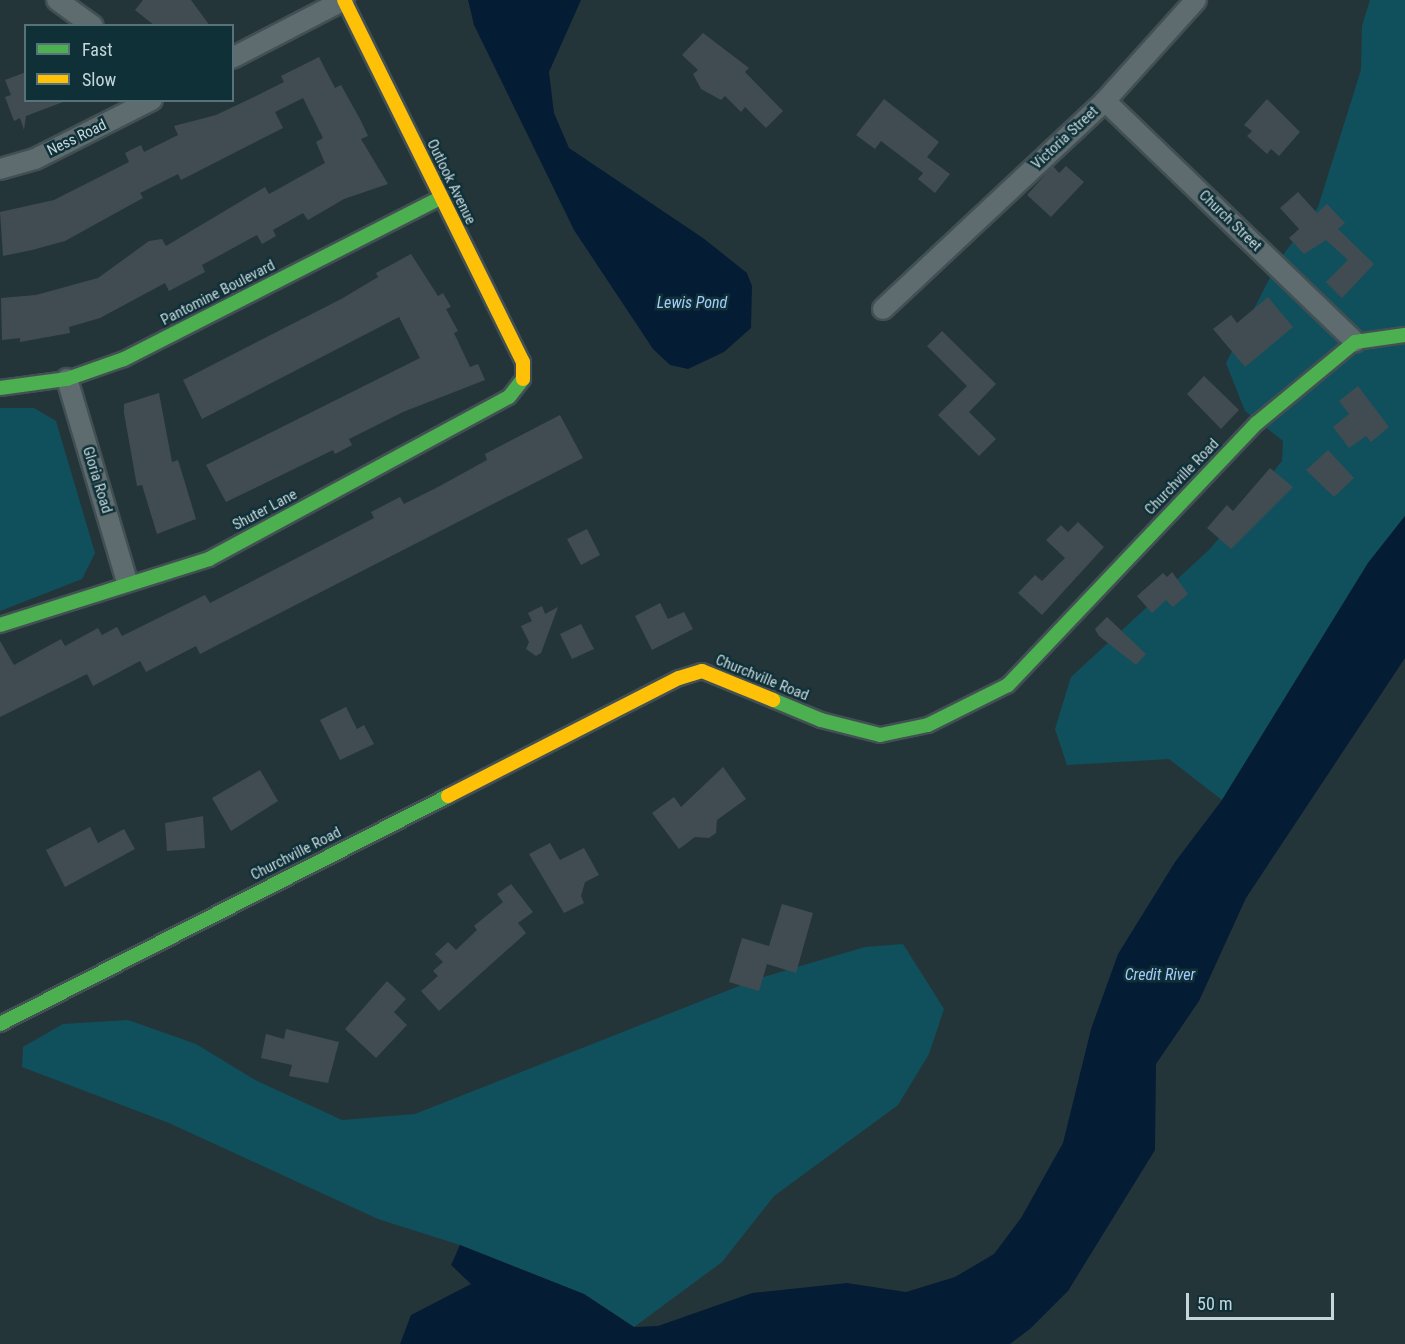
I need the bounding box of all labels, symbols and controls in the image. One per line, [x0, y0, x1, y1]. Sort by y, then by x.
legend [24, 24, 234, 102]
text: Fast [82, 39, 113, 60]
text: Slow [82, 69, 116, 90]
street label: Victoria Street [1028, 103, 1102, 173]
street label: Ness Road [44, 116, 110, 160]
street label: Outlook Avenue [423, 136, 479, 228]
street label: Church Street [1195, 187, 1265, 255]
street label: Pantomine Boulevard [158, 256, 278, 330]
water label: Lewis Pond [657, 293, 727, 313]
street label: Churchville Road [1141, 435, 1223, 519]
street label: Gloria Road [78, 445, 116, 515]
street label: Shuter Lane [230, 486, 300, 534]
street label: Churchville Road [713, 651, 811, 705]
street label: Churchville Road [248, 824, 344, 884]
water label: Credit River [1125, 965, 1195, 985]
scale bar [1189, 1281, 1338, 1319]
text: 50 m [1197, 1293, 1232, 1314]

